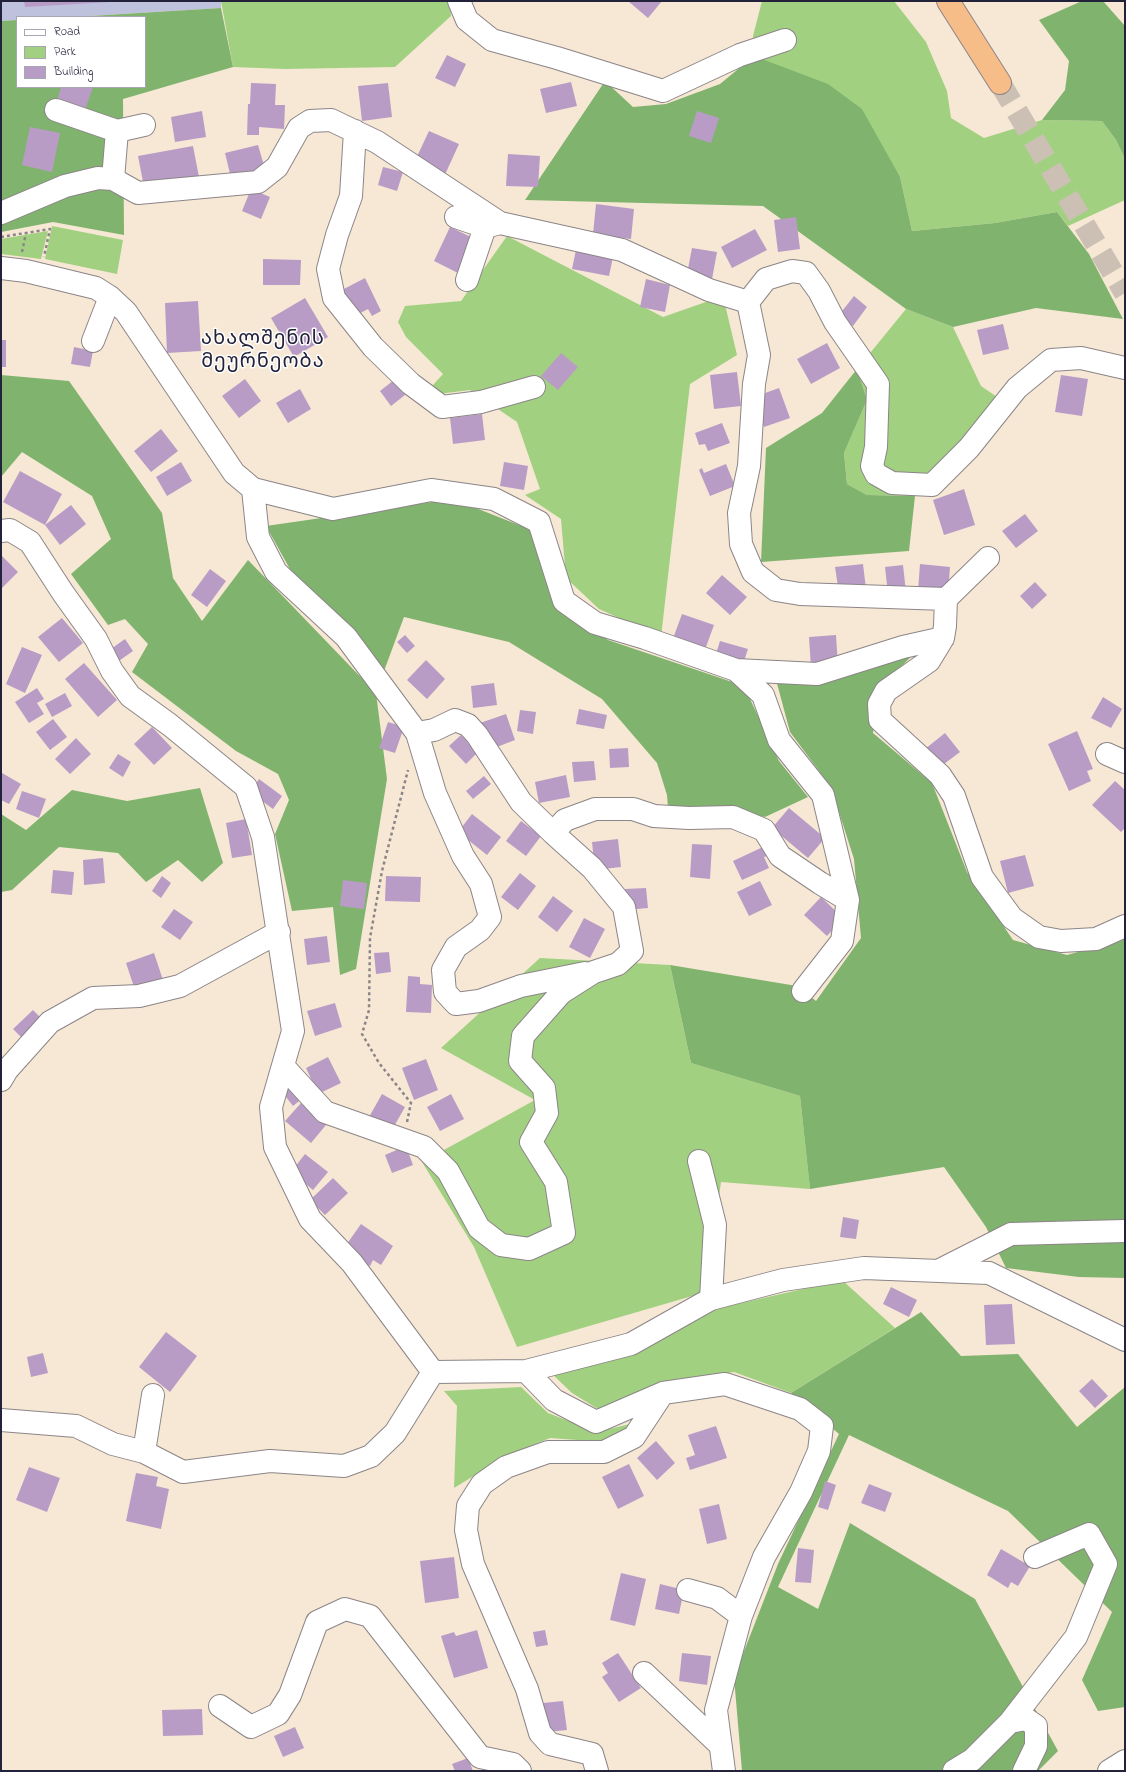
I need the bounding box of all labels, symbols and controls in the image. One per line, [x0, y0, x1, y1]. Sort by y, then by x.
legend [16, 16, 146, 88]
text: Road [54, 23, 80, 41]
text: Park [54, 43, 76, 61]
text: Building [54, 63, 93, 81]
district label: ახალშენის მეურნეობა [201, 329, 325, 376]

